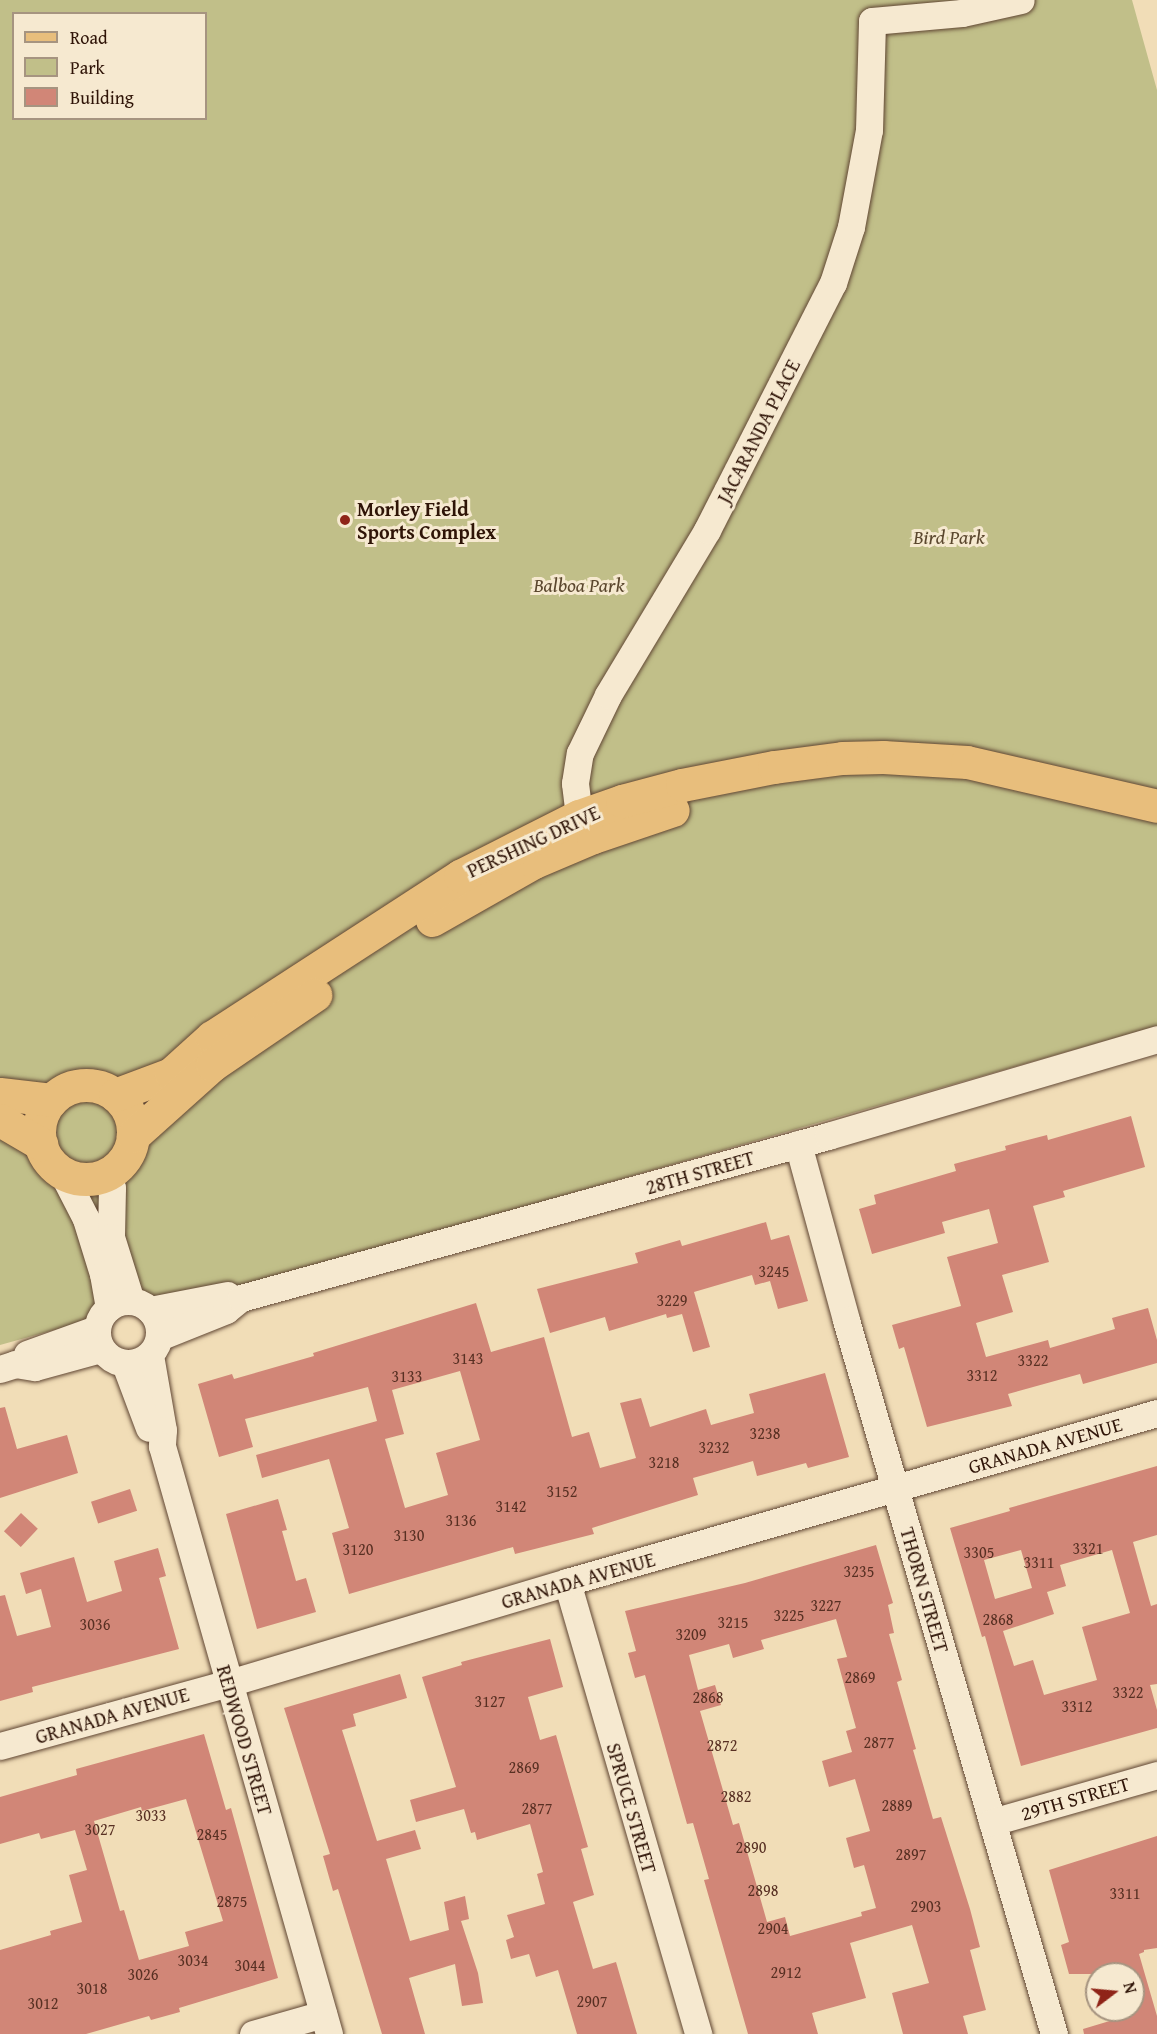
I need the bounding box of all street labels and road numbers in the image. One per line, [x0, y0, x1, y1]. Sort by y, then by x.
street label: JACARANDA PLACE [711, 355, 805, 507]
street label: PERSHING DRIVE [463, 800, 603, 882]
street label: 28TH STREET [643, 1145, 757, 1199]
street label: GRANADA AVENUE [965, 1412, 1125, 1478]
street label: THORN STREET [896, 1524, 954, 1656]
street label: GRANADA AVENUE [498, 1547, 658, 1613]
street label: REDWOOD STREET [212, 1662, 278, 1818]
street label: GRANADA AVENUE [32, 1682, 192, 1748]
street label: SPRUCE STREET [602, 1740, 662, 1876]
street label: 29TH STREET [1018, 1771, 1132, 1825]

